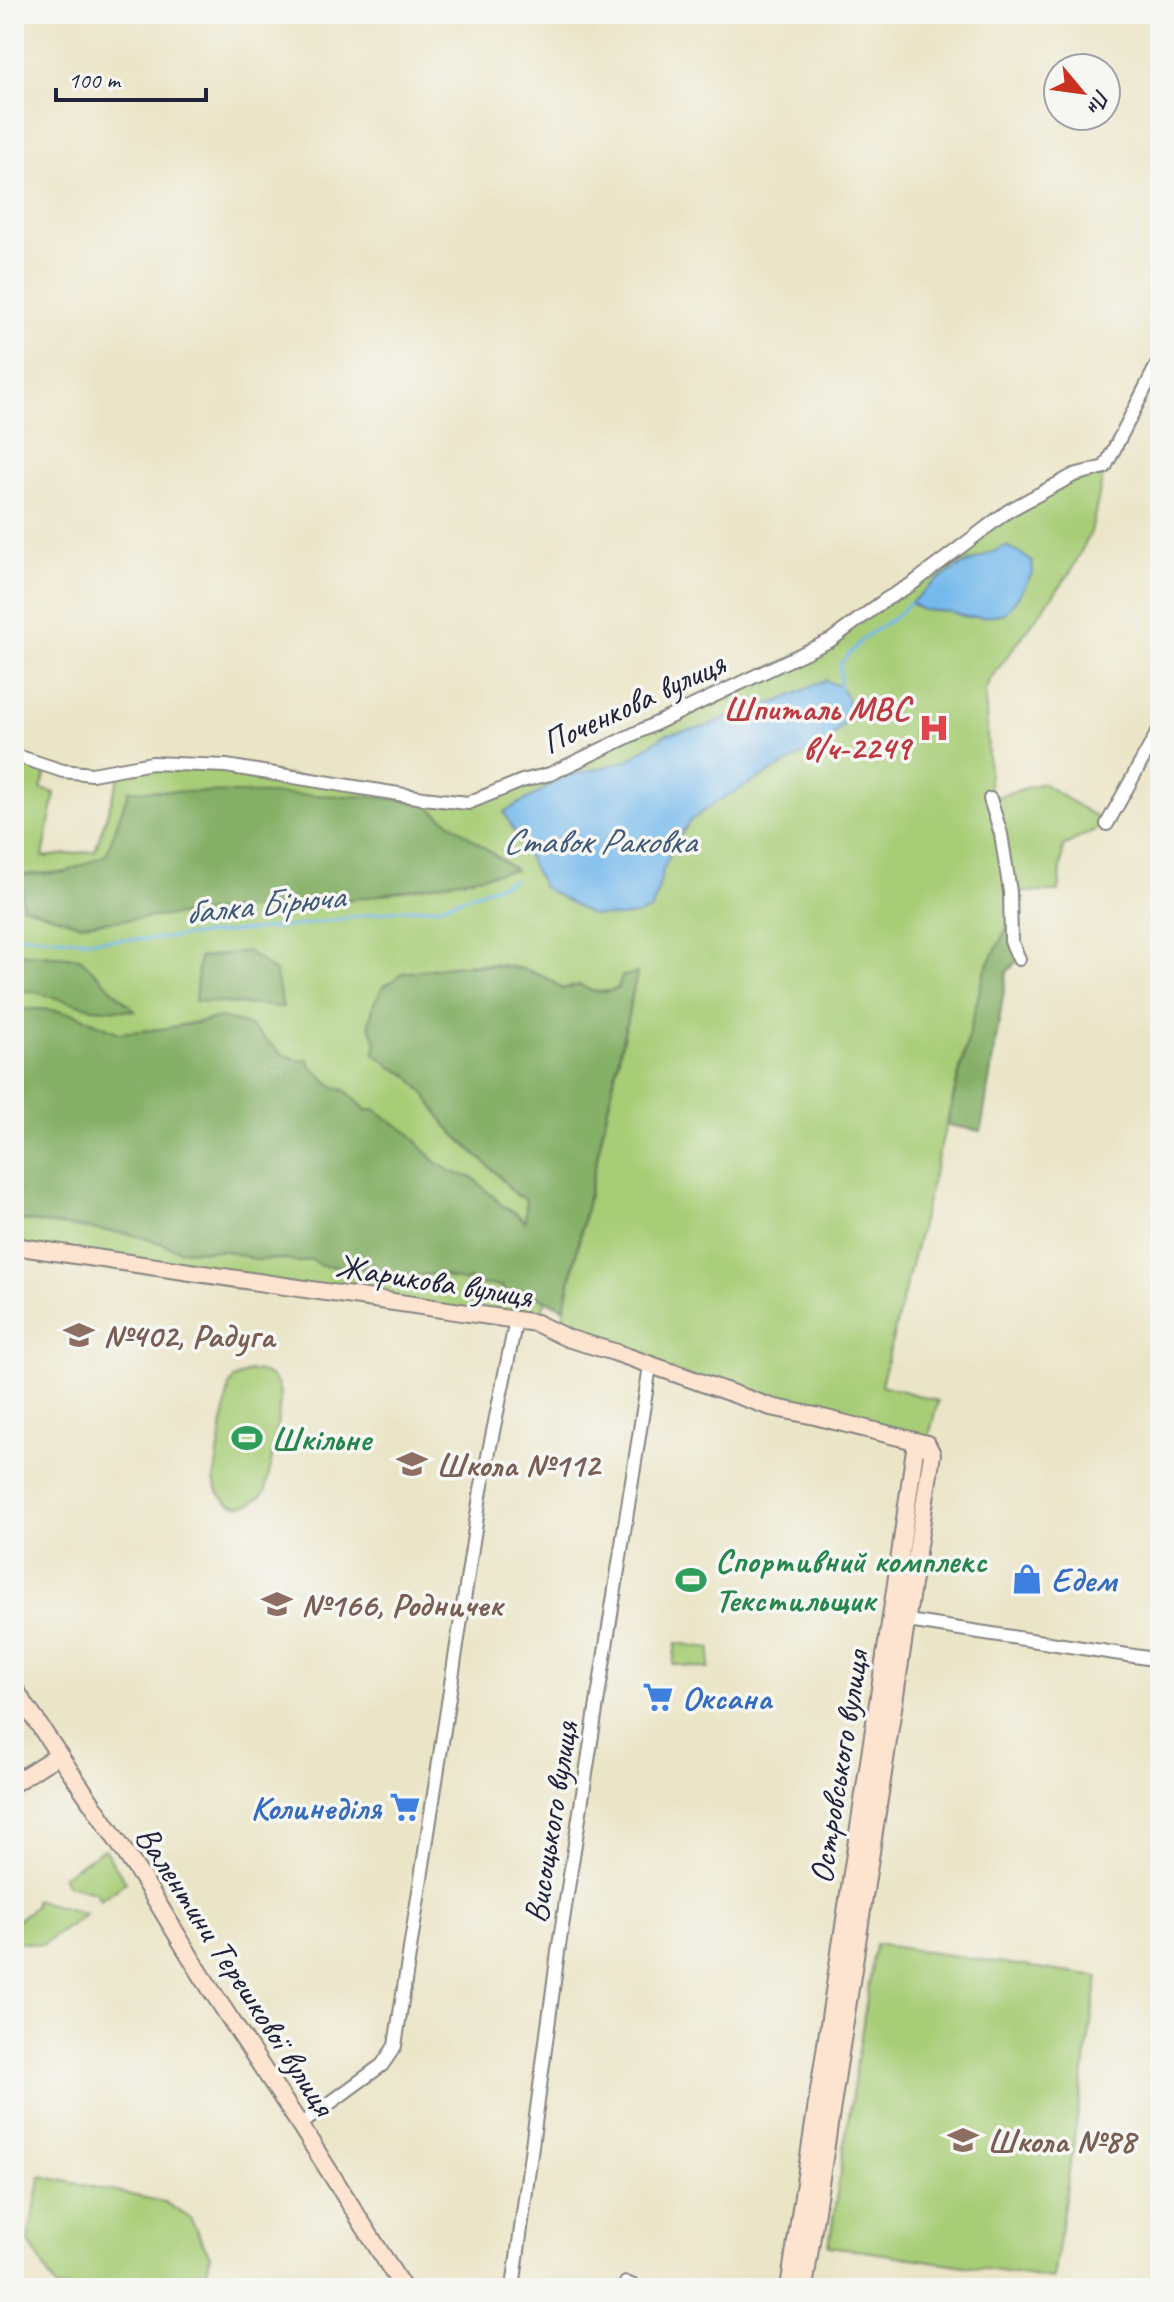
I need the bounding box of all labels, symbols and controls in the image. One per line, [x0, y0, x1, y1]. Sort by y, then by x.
scale bar [56, 52, 206, 102]
north arrow [1042, 52, 1122, 132]
text: 100 m [68, 65, 122, 95]
text: Пн [1080, 84, 1116, 119]
street label: Поченкова вулиця [535, 641, 733, 764]
place label: Шпиталь МВС в/ч-2249 [723, 687, 914, 769]
hospital icon: Шпиталь МВС в/ч-2249 [917, 711, 951, 745]
water label: Ставок Раковка [502, 818, 699, 864]
water label: балка Бірюча [182, 872, 349, 935]
street label: Жарикова вулиця [333, 1244, 537, 1318]
place label: №402, Радуга [103, 1314, 277, 1357]
school or university icon: №402, Радуга [62, 1318, 96, 1352]
place label: Шкільне [271, 1417, 374, 1460]
sports icon: Шкільне [230, 1421, 264, 1455]
place label: Школа №112 [436, 1443, 602, 1486]
school or university icon: Школа №112 [395, 1447, 429, 1481]
place label: Спортивний комплекс Текстильщик [715, 1539, 988, 1621]
place label: Едем [1051, 1558, 1119, 1601]
shop icon: Едем [1010, 1562, 1044, 1596]
sports icon: Спортивний комплекс Текстильщик [674, 1563, 708, 1597]
place label: №166, Родничек [301, 1583, 505, 1626]
school or university icon: №166, Родничек [260, 1587, 294, 1621]
street label: Островського вулиця [799, 1645, 878, 1886]
place label: Оксана [682, 1676, 773, 1719]
supermarket icon: Оксана [641, 1680, 675, 1714]
street label: Висоцького вулиця [513, 1717, 588, 1926]
place label: Колинеділя [251, 1786, 382, 1829]
supermarket icon: Колинеділя [388, 1790, 422, 1824]
street label: Валентини Терешкової вулиця [126, 1817, 347, 2125]
place label: Школа №88 [987, 2119, 1139, 2162]
school or university icon: Школа №88 [946, 2123, 980, 2157]

